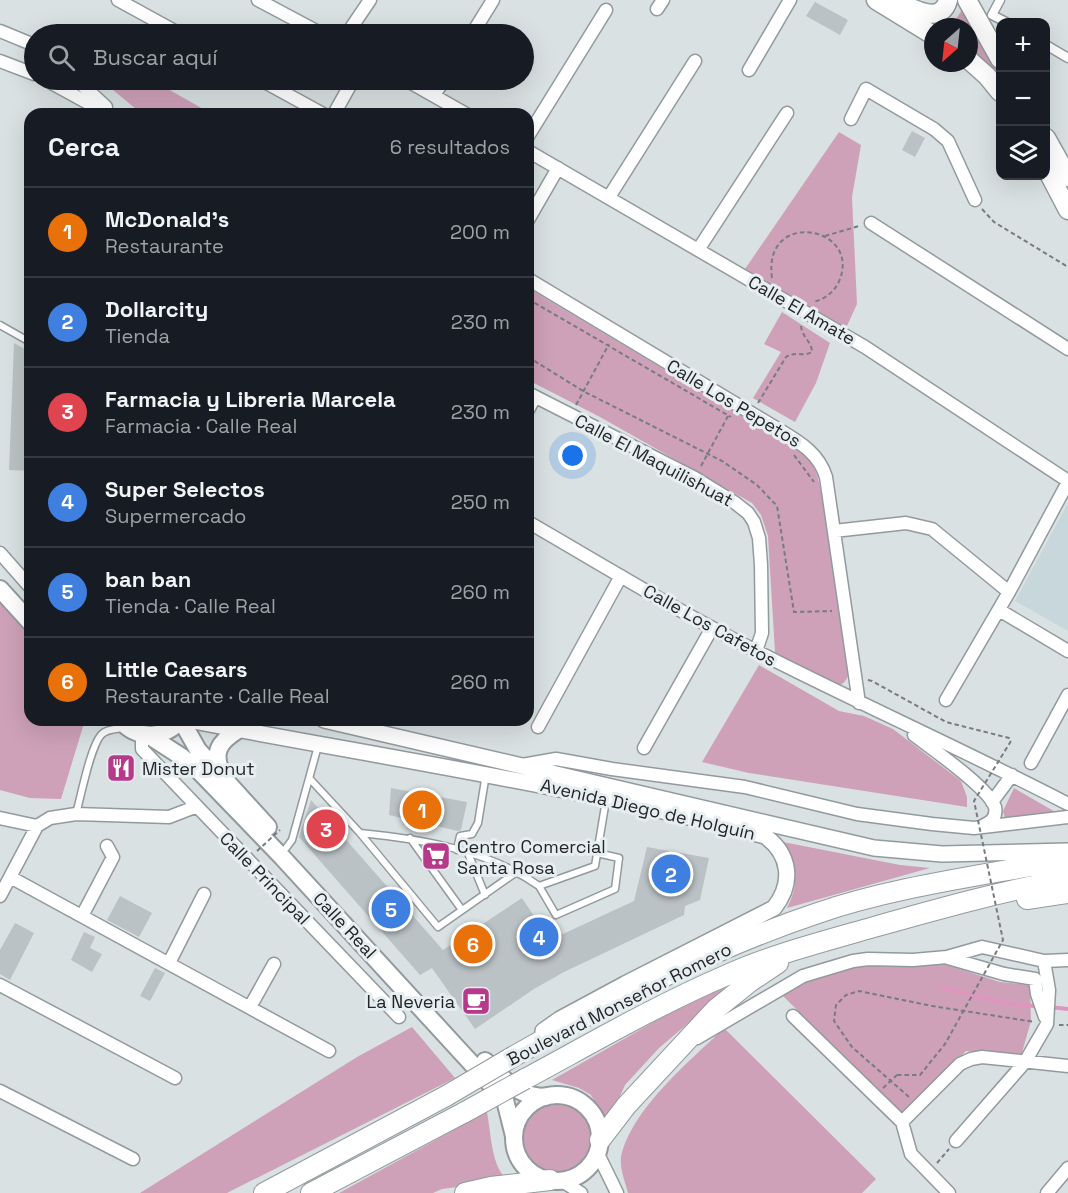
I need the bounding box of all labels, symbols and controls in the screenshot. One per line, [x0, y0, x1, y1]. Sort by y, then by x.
north arrow [924, 18, 978, 72]
map controls [996, 18, 1050, 180]
button: + [996, 18, 1050, 72]
search box [24, 24, 534, 90]
icon: search [45, 41, 78, 74]
text: Buscar aquí [93, 43, 218, 71]
button: − [996, 72, 1050, 126]
button: layers [996, 126, 1050, 180]
text: Cerca [48, 130, 120, 164]
text: 6 resultados [390, 134, 510, 160]
text: McDonald's [105, 205, 229, 233]
text: 1 [63, 219, 72, 245]
text: 200 m [450, 219, 510, 245]
text: Restaurante [105, 233, 224, 259]
street label: Calle El Amate [744, 270, 860, 350]
text: Dollarcity [105, 295, 208, 323]
text: 2 [62, 309, 73, 335]
text: 230 m [451, 309, 510, 335]
text: Tienda [105, 323, 170, 349]
street label: Calle Los Pepetos [663, 354, 805, 452]
text: Farmacia y Libreria Marcela [105, 385, 396, 413]
text: 3 [61, 399, 74, 425]
text: 230 m [451, 399, 510, 425]
street label: Calle El Maquilishuat [571, 408, 737, 512]
text: Farmacia · Calle Real [105, 413, 297, 439]
your location [558, 441, 587, 470]
text: Super Selectos [105, 475, 265, 503]
text: 4 [61, 489, 74, 515]
text: 250 m [451, 489, 510, 515]
text: Supermercado [105, 503, 246, 529]
text: ban ban [105, 565, 191, 593]
text: 5 [62, 579, 74, 605]
text: 260 m [451, 579, 510, 605]
street label: Calle Los Cafetos [639, 579, 781, 671]
text: Tienda · Calle Real [105, 593, 276, 619]
text: Little Caesars [105, 655, 248, 683]
text: 6 [61, 669, 74, 695]
text: 260 m [451, 669, 510, 695]
text: Restaurante · Calle Real [105, 683, 330, 709]
restaurant icon: Mister Donut [105, 752, 137, 784]
place label: Mister Donut [142, 757, 255, 780]
street label: Avenida Diego de Holguín [538, 773, 758, 845]
pin: 1 [402, 788, 442, 832]
pin: 3 [306, 806, 346, 852]
street label: Calle Principal [215, 827, 315, 929]
place label: Centro Comercial Santa Rosa [457, 835, 606, 879]
supermarket icon: Centro Comercial Santa Rosa [420, 840, 452, 872]
pin: 2 [652, 852, 690, 896]
pin: 5 [372, 886, 410, 932]
street label: Calle Real [308, 887, 382, 963]
pin: 4 [520, 914, 558, 960]
pin: 6 [454, 922, 492, 966]
street label: Boulevard Monseñor Romero [503, 937, 735, 1071]
cafe icon: La Neveria [460, 985, 492, 1017]
place label: La Neveria [366, 990, 455, 1013]

